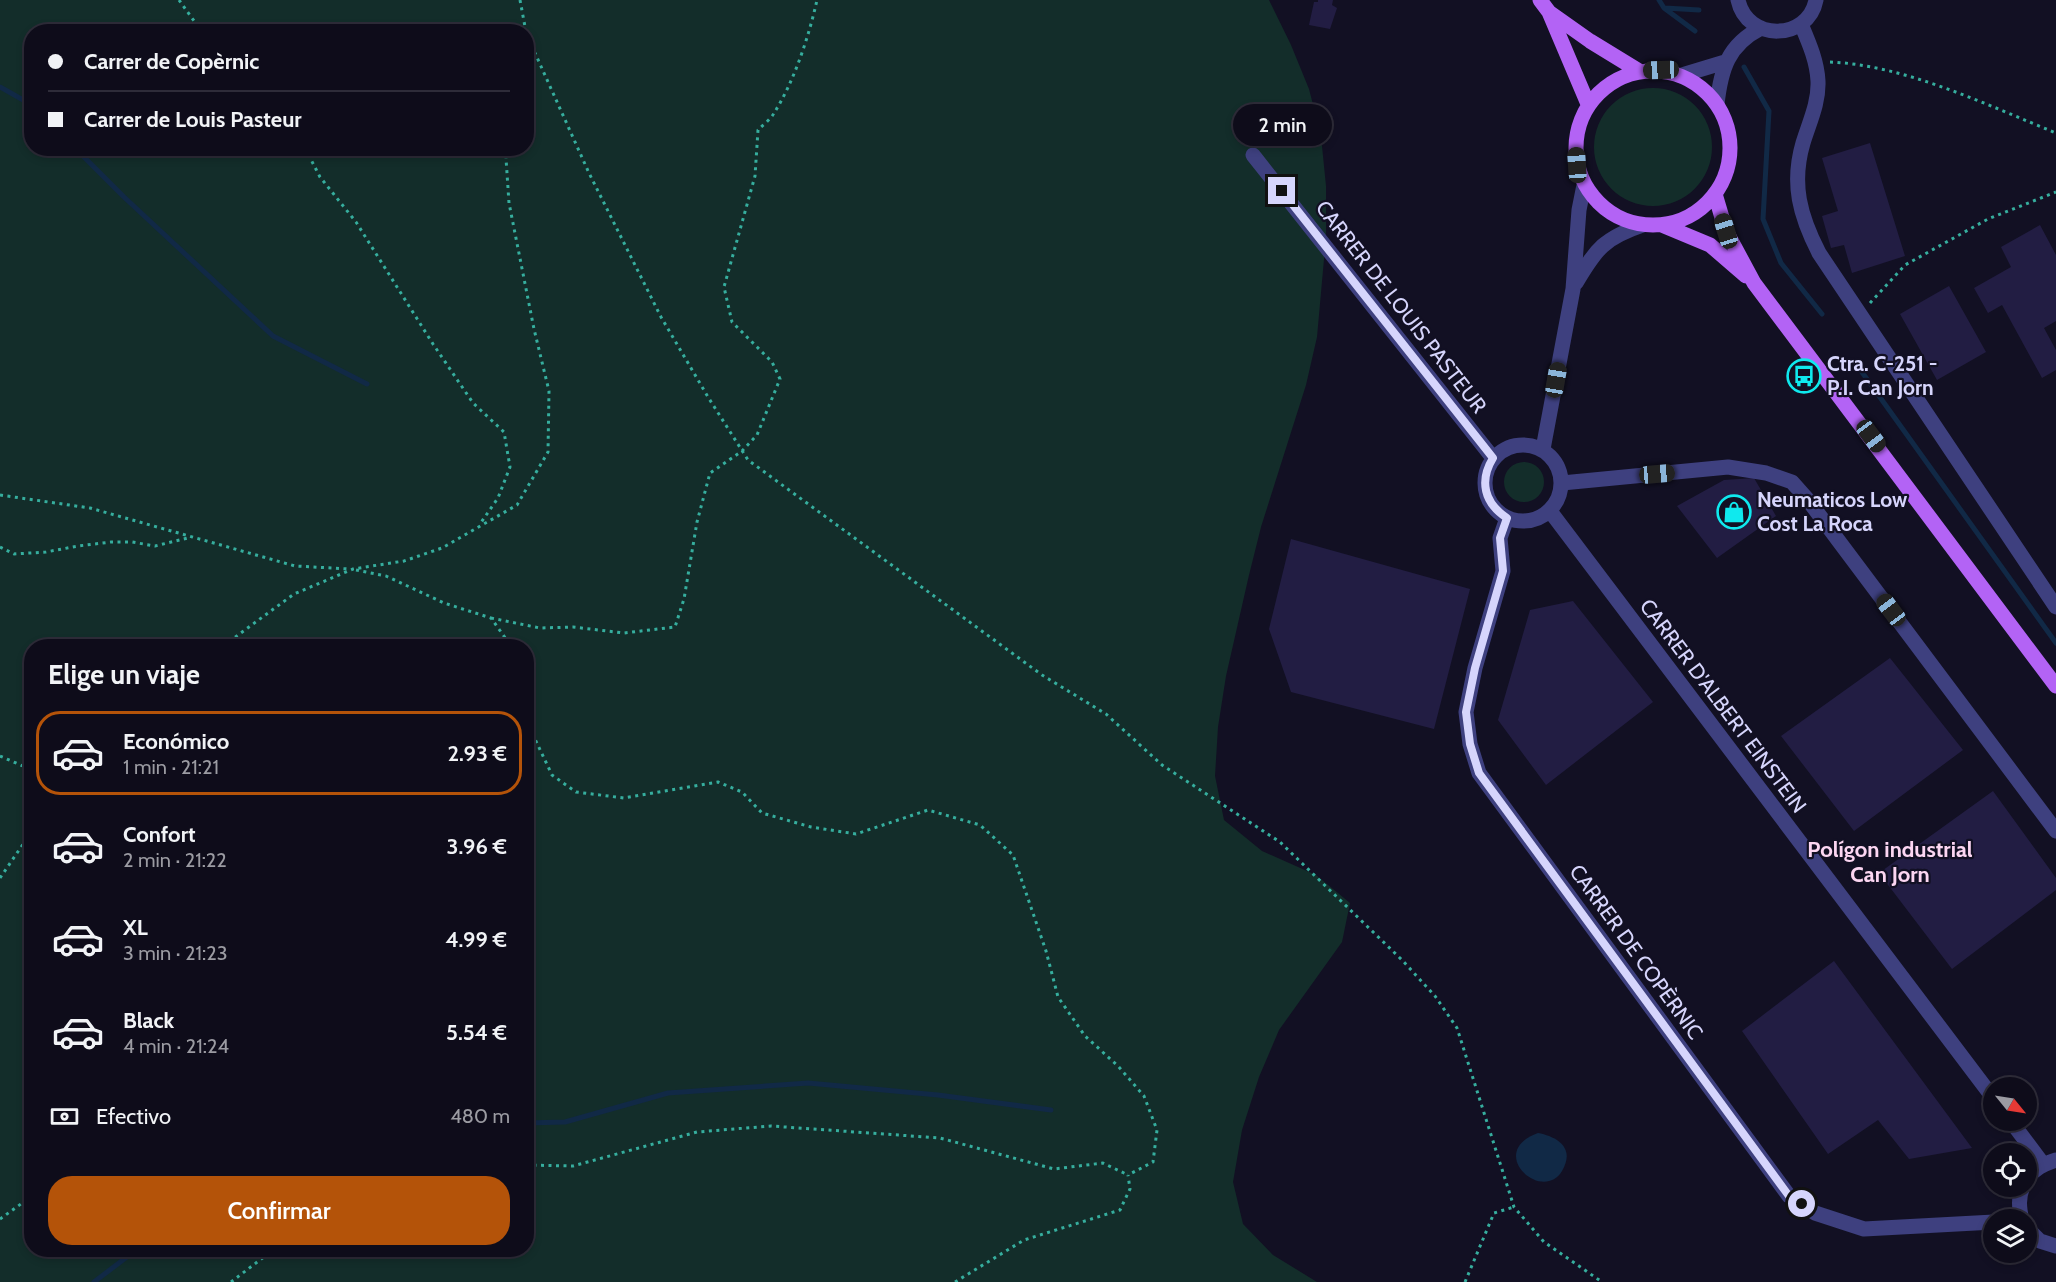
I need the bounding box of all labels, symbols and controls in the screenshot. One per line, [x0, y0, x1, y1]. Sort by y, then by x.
text: Carrer de Copèrnic [84, 48, 259, 75]
car [1643, 60, 1679, 80]
callout: 2 min [1232, 104, 1332, 146]
text: Carrer de Louis Pasteur [84, 106, 302, 133]
text: 2 min [1258, 113, 1307, 137]
car [1567, 146, 1587, 184]
route end [1268, 177, 1295, 204]
street label: CARRER DE LOUIS PASTEUR [1311, 196, 1492, 418]
car [1712, 211, 1740, 251]
place label: Ctra. C-251 - P.I. Can Jorn [1827, 351, 1938, 400]
bus stop icon: Ctra. C-251 - P.I. Can Jorn [1786, 358, 1822, 394]
car [1544, 361, 1568, 399]
car [1853, 416, 1889, 456]
car [1638, 463, 1676, 485]
place label: Neumaticos Low Cost La Roca [1757, 487, 1908, 536]
shop icon: Neumaticos Low Cost La Roca [1716, 494, 1752, 530]
car [1873, 590, 1909, 630]
street label: CARRER D'ALBERT EINSTEIN [1635, 594, 1812, 817]
text: Elige un viaje [48, 658, 200, 691]
icon: car [51, 726, 105, 780]
text: Económico [123, 728, 229, 755]
text: 2.93 € [447, 740, 507, 767]
text: 1 min · 21:21 [123, 755, 219, 779]
icon: car [51, 819, 105, 873]
text: Confort [123, 821, 196, 848]
text: 3.96 € [447, 833, 507, 860]
district label: Polígon industrial Can Jorn [1807, 836, 1973, 888]
text: 2 min · 21:22 [123, 848, 227, 872]
street label: CARRER DE COPÈRNIC [1565, 859, 1708, 1044]
icon: car [51, 912, 105, 966]
text: XL [123, 914, 148, 941]
text: 4.99 € [445, 926, 507, 953]
text: 3 min · 21:23 [123, 941, 228, 965]
icon: car [51, 1005, 105, 1059]
text: Black [123, 1007, 174, 1034]
text: 5.54 € [446, 1019, 507, 1046]
text: 4 min · 21:24 [123, 1034, 229, 1058]
north arrow [1983, 1077, 2037, 1131]
map controls [1983, 1077, 2037, 1263]
icon: cash [48, 1100, 81, 1133]
text: Efectivo [96, 1103, 171, 1130]
text: 480 m [450, 1104, 510, 1128]
button: locate [1983, 1143, 2037, 1197]
button: Confirmar [48, 1176, 510, 1245]
route start [1788, 1190, 1815, 1217]
button: layers [1983, 1209, 2037, 1263]

